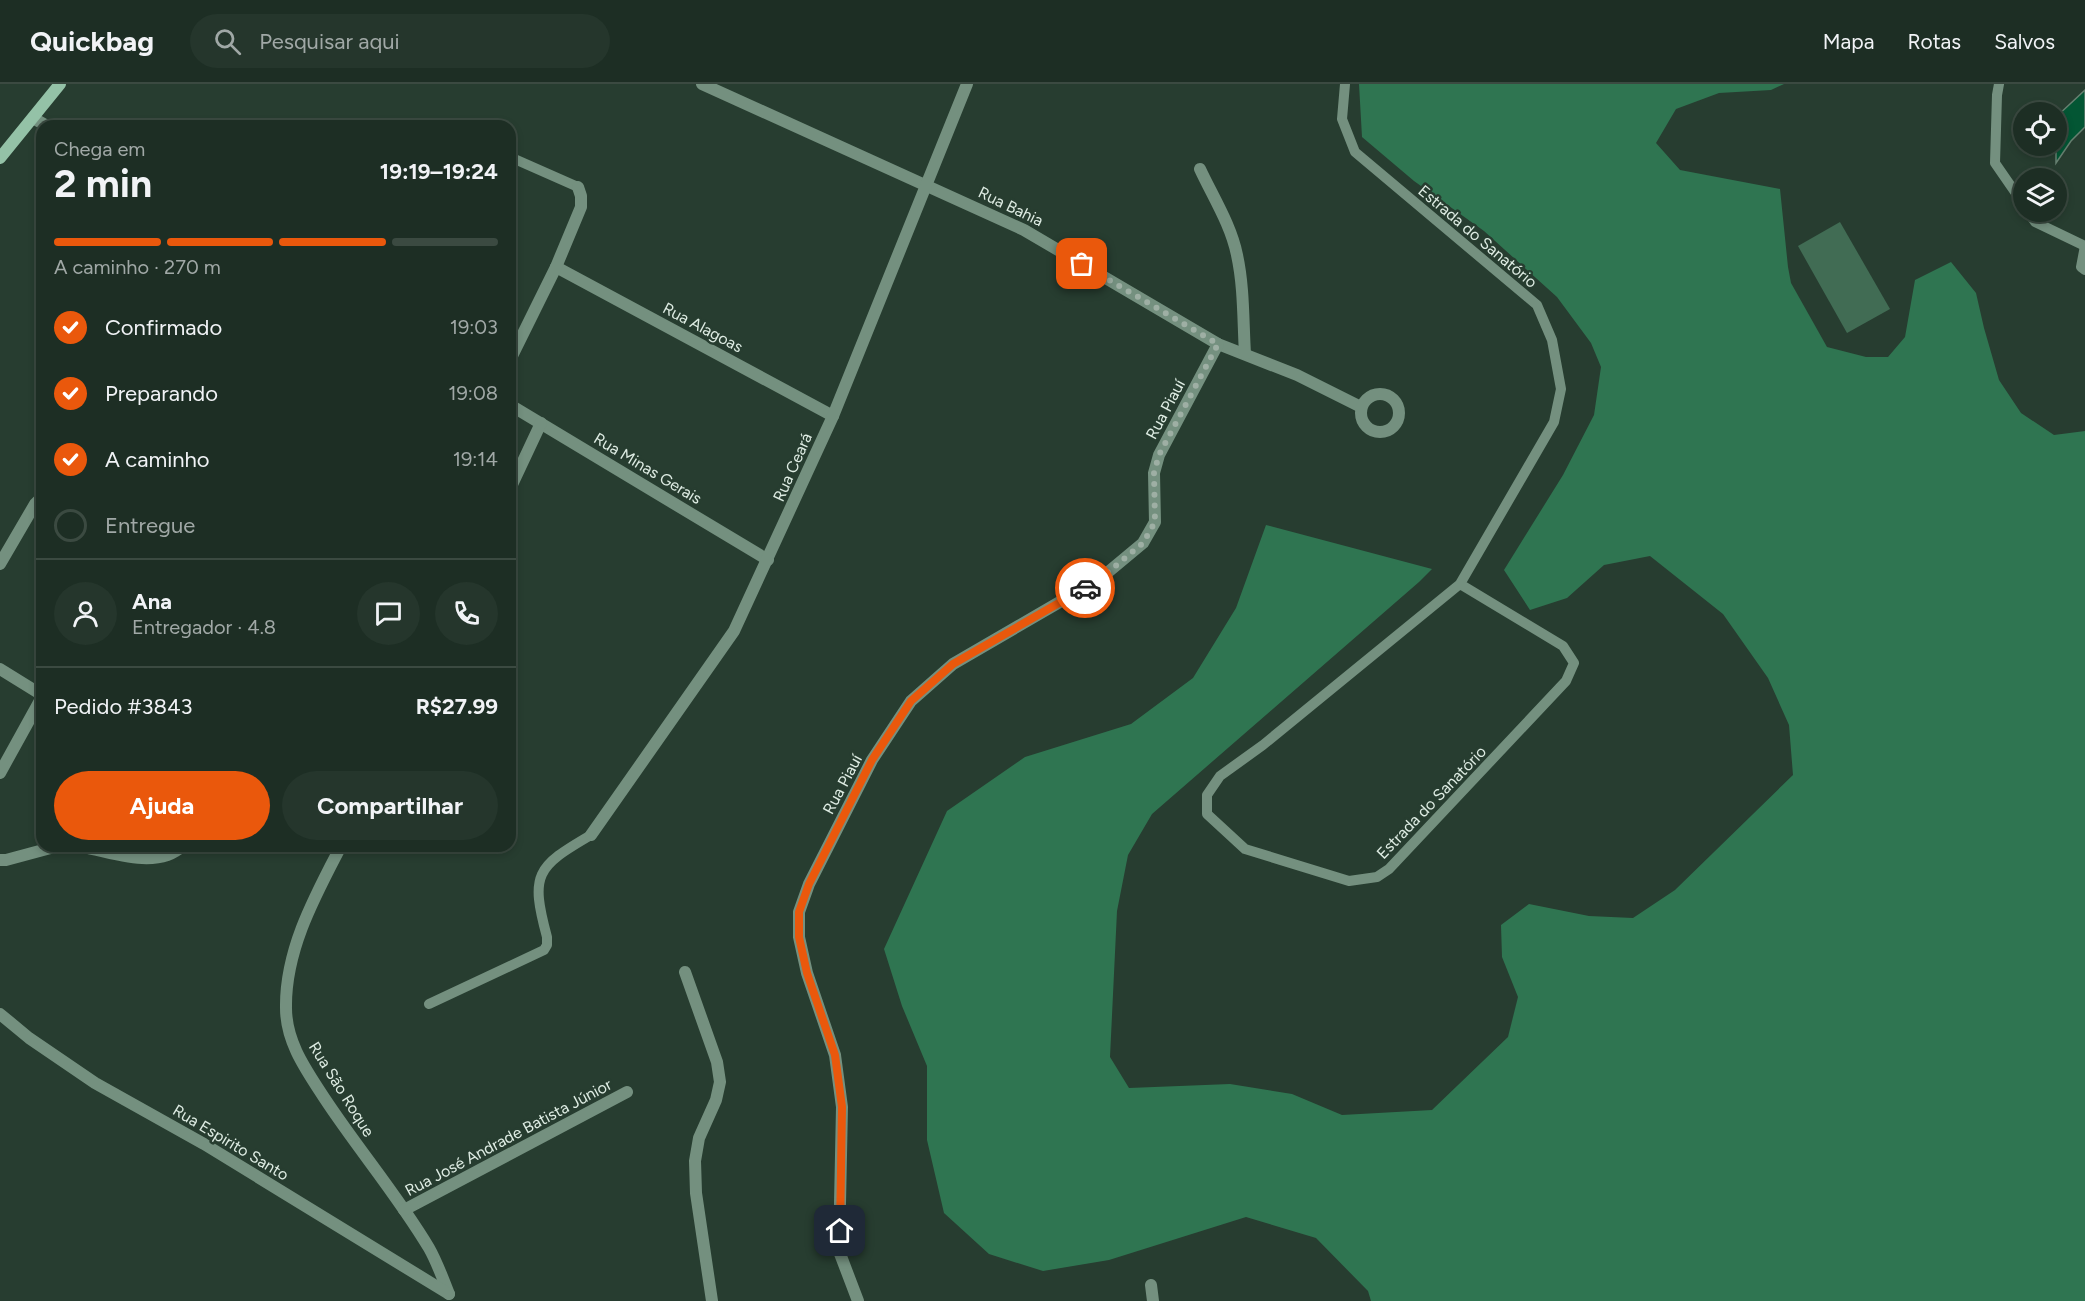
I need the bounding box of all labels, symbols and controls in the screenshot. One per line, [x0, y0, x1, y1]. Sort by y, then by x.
search box [190, 14, 610, 68]
text: Quickbag [30, 24, 154, 58]
icon: search [211, 25, 244, 58]
text: Pesquisar aqui [259, 28, 400, 55]
text: Mapa [1823, 29, 1874, 54]
text: Rotas [1907, 29, 1961, 54]
text: Salvos [1994, 29, 2055, 54]
map controls [2013, 102, 2067, 222]
button: locate [2013, 102, 2067, 156]
text: Chega em [54, 137, 145, 161]
text: 19:19–19:24 [380, 158, 498, 185]
text: 2 min [54, 160, 152, 207]
button: layers [2013, 168, 2067, 222]
street label: Estrada do Sanatório [1414, 181, 1541, 292]
street label: Rua Bahia [975, 183, 1046, 230]
pin [1056, 238, 1107, 289]
icon: bag [1065, 247, 1098, 280]
text: A caminho · 270 m [54, 255, 221, 279]
street label: Rua Alagoas [660, 298, 746, 356]
icon: check [54, 311, 87, 344]
text: Confirmado [105, 314, 222, 341]
text: 19:03 [450, 315, 498, 339]
street label: Rua Piauí [1142, 375, 1190, 442]
icon: check [54, 377, 87, 410]
text: Preparando [105, 380, 218, 407]
text: 19:08 [448, 381, 498, 405]
street label: Rua Minas Gerais [590, 429, 705, 508]
street label: Rua Ceará [769, 430, 816, 504]
icon: check [54, 443, 87, 476]
text: A caminho [105, 446, 210, 473]
text: 19:14 [453, 447, 498, 471]
text: Entregue [105, 512, 195, 539]
courier [1055, 558, 1115, 618]
icon: car [1069, 572, 1102, 605]
button: person [54, 582, 117, 645]
button: chat [357, 582, 420, 645]
button: phone [435, 582, 498, 645]
text: Ana [132, 588, 172, 615]
text: Entregador · 4.8 [132, 615, 276, 639]
text: Pedido #3843 [54, 693, 193, 720]
text: R$27.99 [416, 693, 498, 720]
street label: Estrada do Sanatório [1373, 742, 1490, 863]
street label: Rua Piauí [819, 750, 867, 817]
button: Ajuda [54, 771, 270, 840]
button: Compartilhar [282, 771, 498, 840]
street label: Rua São Roque [305, 1038, 379, 1141]
street label: Rua José Andrade Batista Júnior [402, 1074, 615, 1200]
street label: Rua Espirito Santo [169, 1100, 292, 1184]
pin [814, 1205, 865, 1256]
icon: home [823, 1214, 856, 1247]

